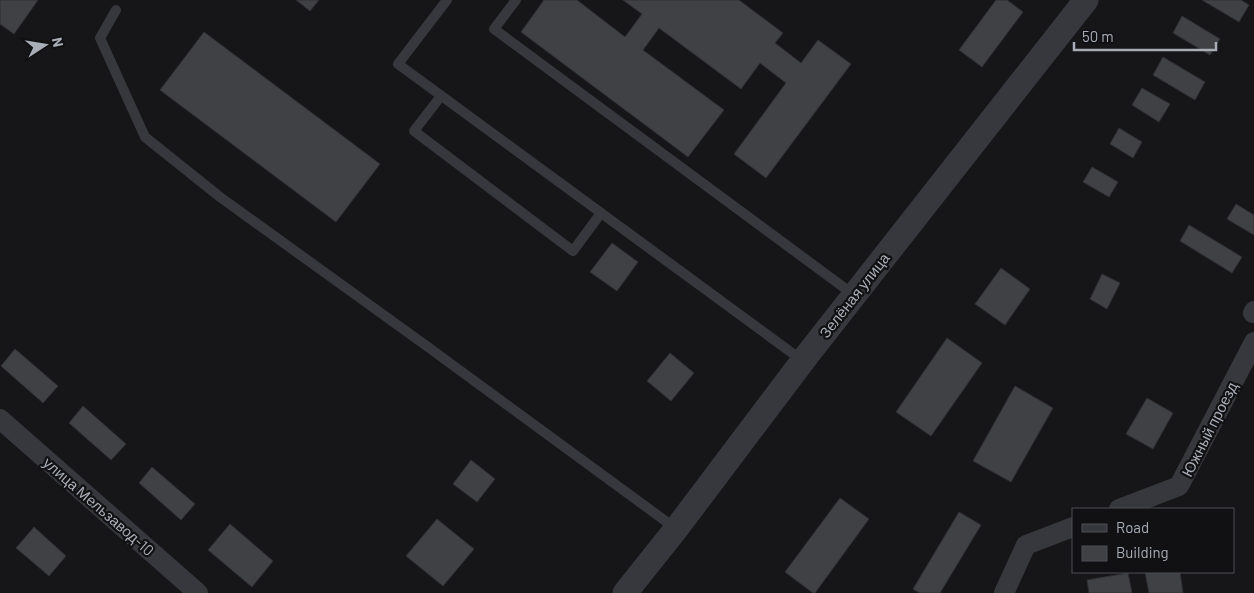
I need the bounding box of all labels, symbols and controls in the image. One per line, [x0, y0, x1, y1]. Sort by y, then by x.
north arrow [20, 20, 70, 70]
scale bar [1074, 20, 1216, 52]
text: 50 m [1082, 27, 1114, 45]
text: N [49, 36, 67, 49]
street label: Зелёная улица [815, 248, 893, 341]
street label: Южный проезд [1177, 378, 1241, 479]
street label: улица Мельзавод-10 [40, 453, 158, 559]
legend [1072, 508, 1234, 573]
text: Road [1116, 518, 1149, 536]
text: Building [1116, 543, 1169, 561]

